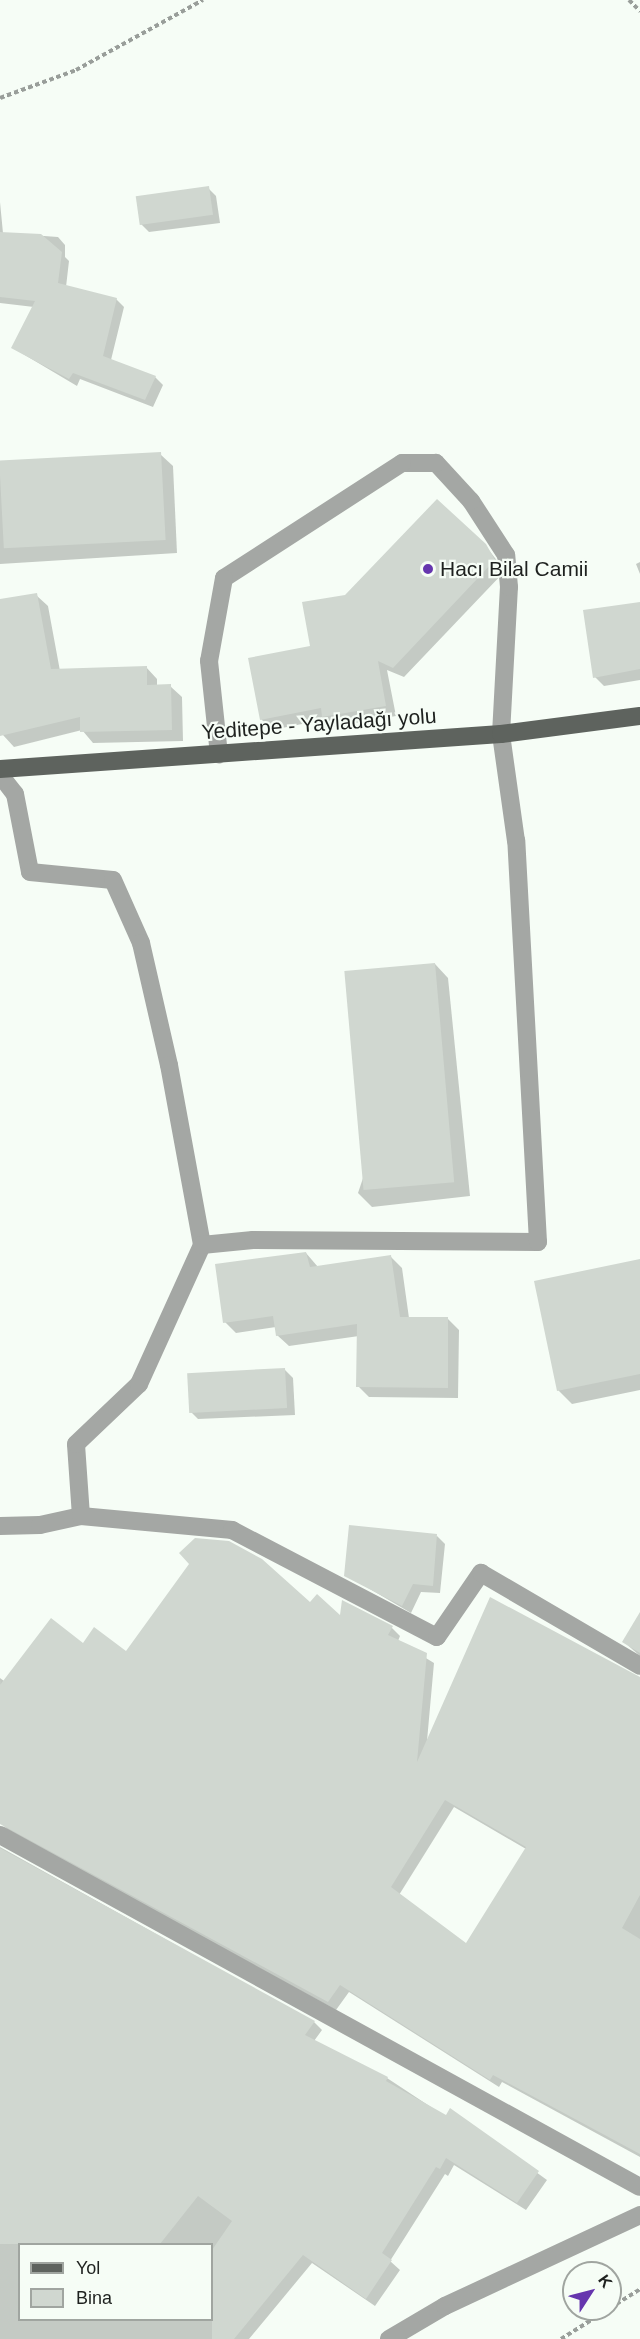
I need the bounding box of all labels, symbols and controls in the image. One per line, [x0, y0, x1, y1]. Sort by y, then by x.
place label: Hacı Bilal Camii [440, 556, 588, 582]
marker: Hacı Bilal Camii [421, 562, 435, 576]
street label: Yeditepe - Yayladağı yolu [200, 703, 438, 745]
legend [18, 2243, 213, 2321]
text: Yol [76, 2258, 100, 2278]
north arrow [562, 2261, 622, 2321]
text: K [595, 2272, 616, 2291]
text: Bina [76, 2288, 112, 2308]

